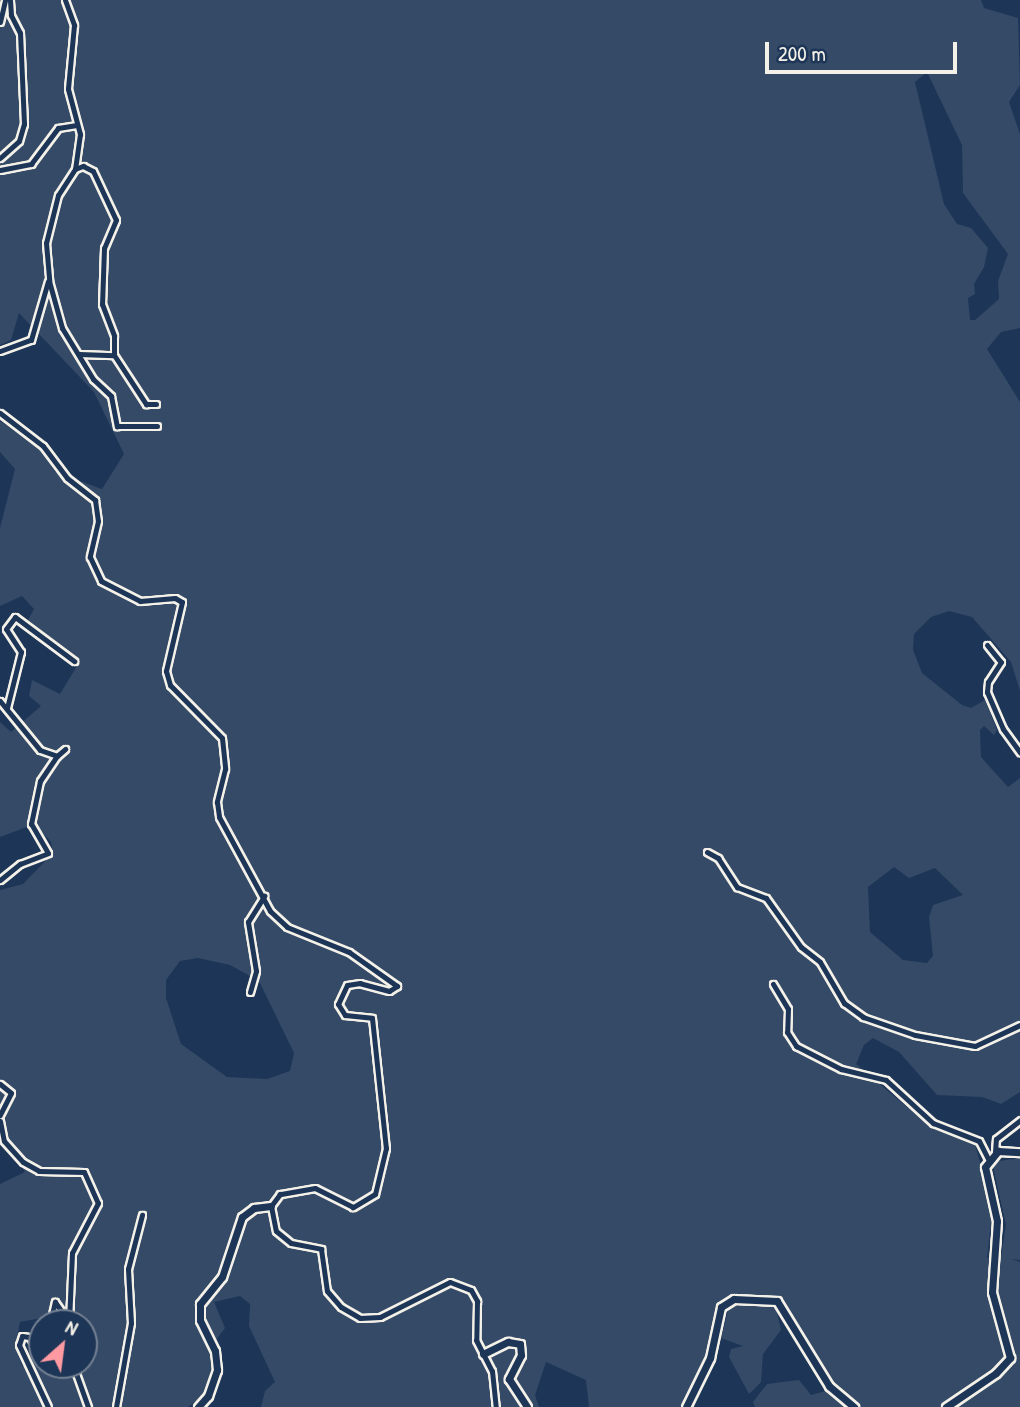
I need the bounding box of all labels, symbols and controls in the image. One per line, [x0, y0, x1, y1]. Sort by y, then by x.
scale bar [768, 28, 960, 72]
text: 200 m [778, 39, 826, 68]
north arrow [28, 1309, 98, 1379]
text: N [61, 1313, 82, 1341]

